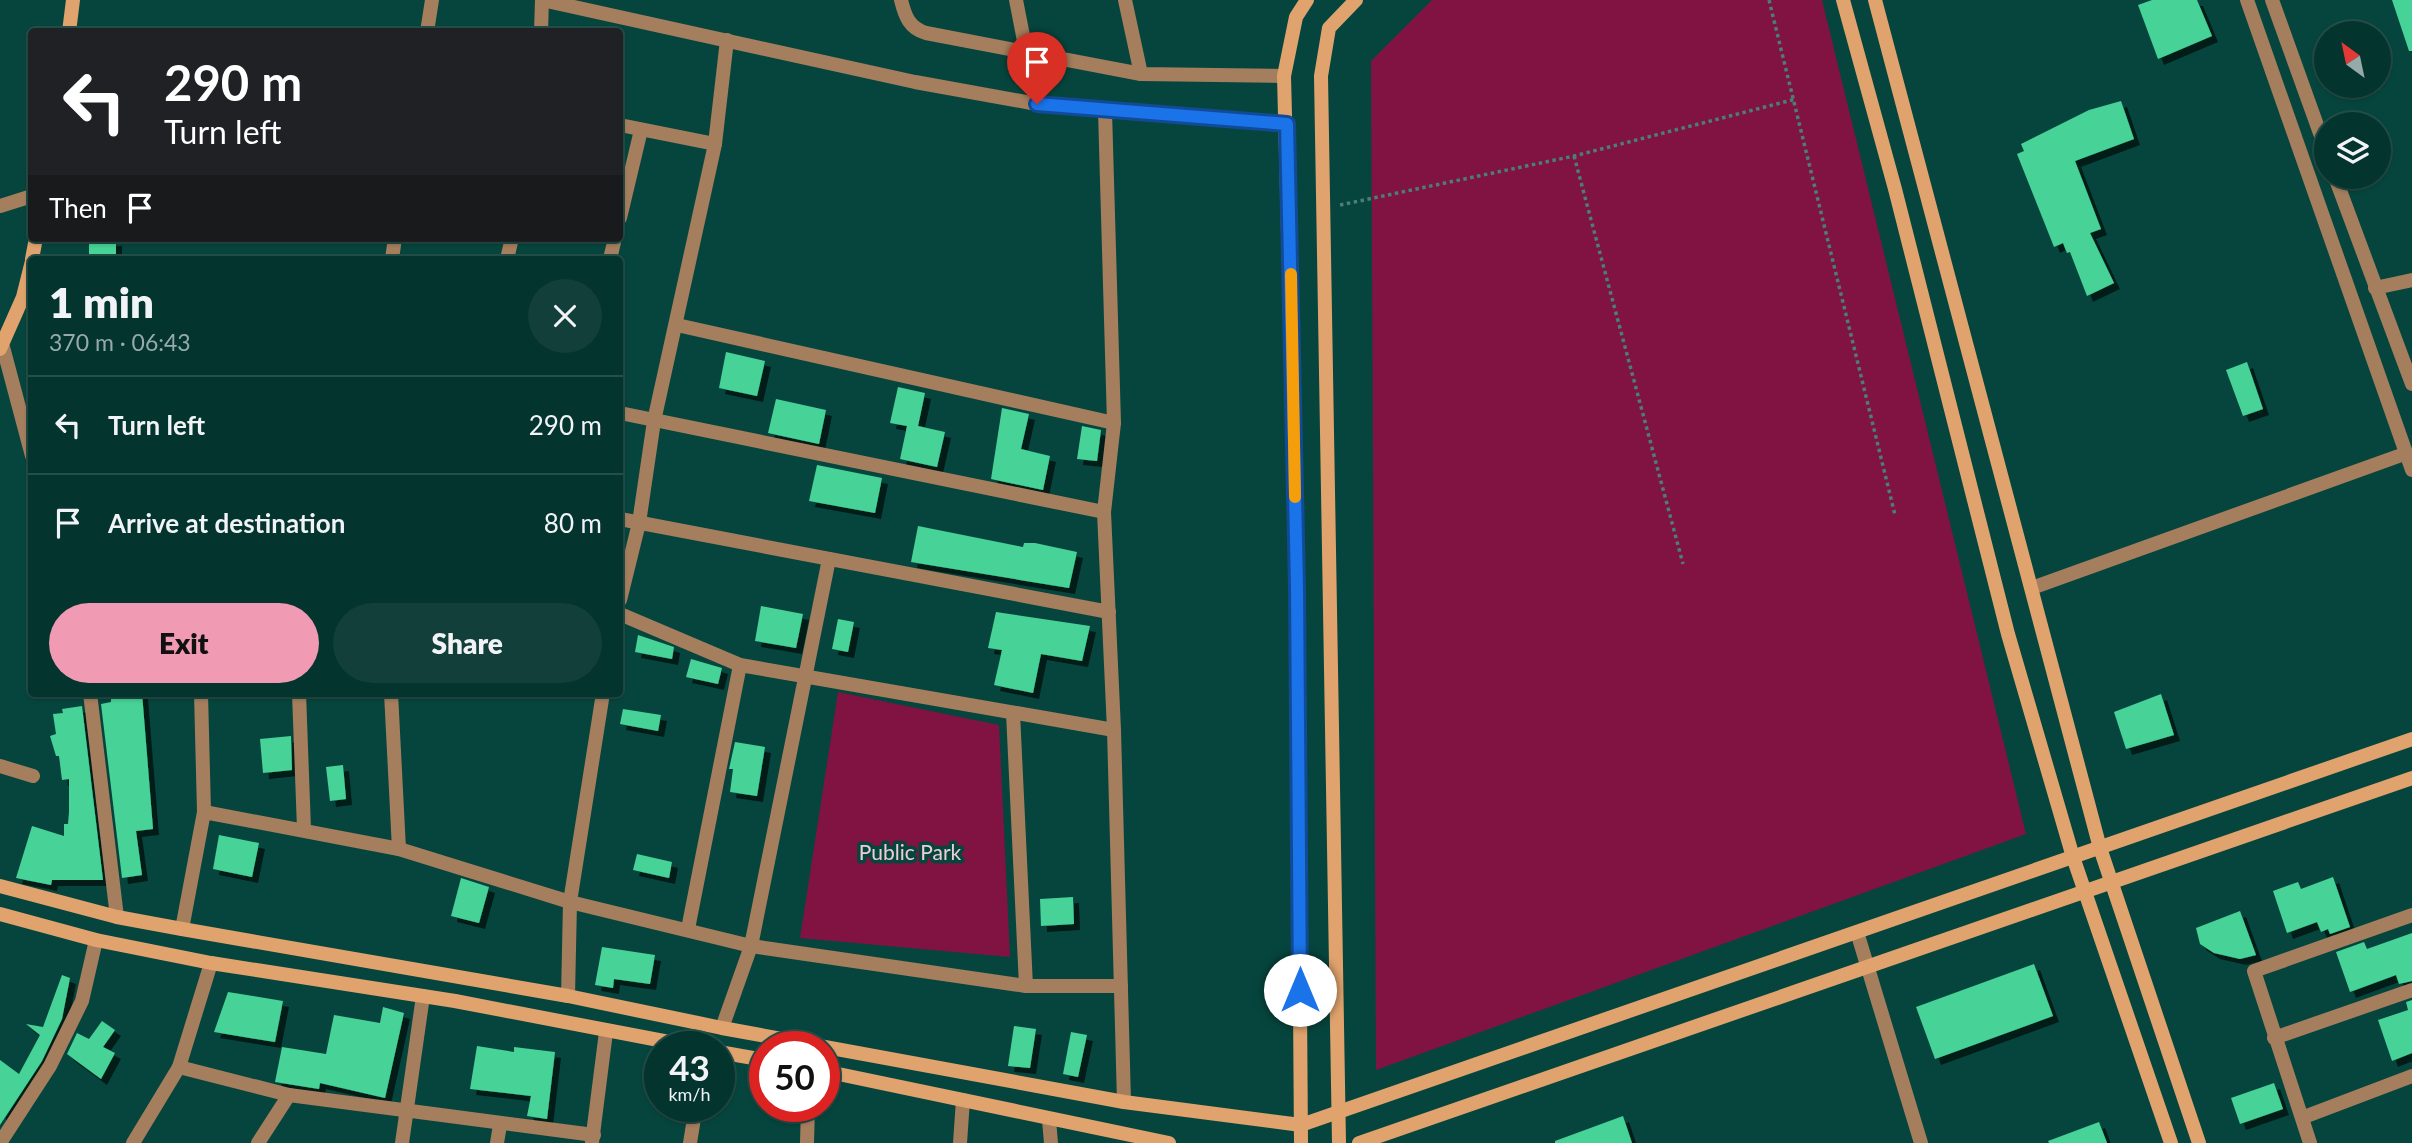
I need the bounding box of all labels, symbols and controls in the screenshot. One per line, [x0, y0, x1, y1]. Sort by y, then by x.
north arrow [2314, 21, 2390, 98]
map controls [2314, 21, 2391, 189]
pin [1007, 32, 1067, 104]
icon: arrive [1018, 43, 1056, 81]
text: 290 m [164, 53, 302, 111]
icon: left [49, 56, 140, 147]
text: Turn left [164, 112, 281, 151]
button: layers [2314, 112, 2391, 189]
icon: arrive [121, 189, 159, 227]
text: Then [49, 192, 107, 224]
text: 1 min [49, 277, 154, 327]
button: close [528, 279, 602, 353]
text: 370 m · 06:43 [49, 328, 191, 356]
icon: left [49, 406, 87, 444]
text: Turn left [108, 409, 205, 441]
text: 290 m [529, 409, 602, 441]
icon: arrive [49, 504, 87, 542]
text: Arrive at destination [108, 507, 345, 539]
text: 80 m [544, 507, 602, 539]
button: Exit [49, 603, 319, 683]
button: Share [333, 603, 602, 683]
park label: Public Park [859, 839, 962, 864]
position arrow [1263, 953, 1337, 1027]
speed limit sign: 50 [749, 1031, 840, 1122]
text: 43 [669, 1046, 710, 1088]
text: km/h [668, 1083, 711, 1105]

